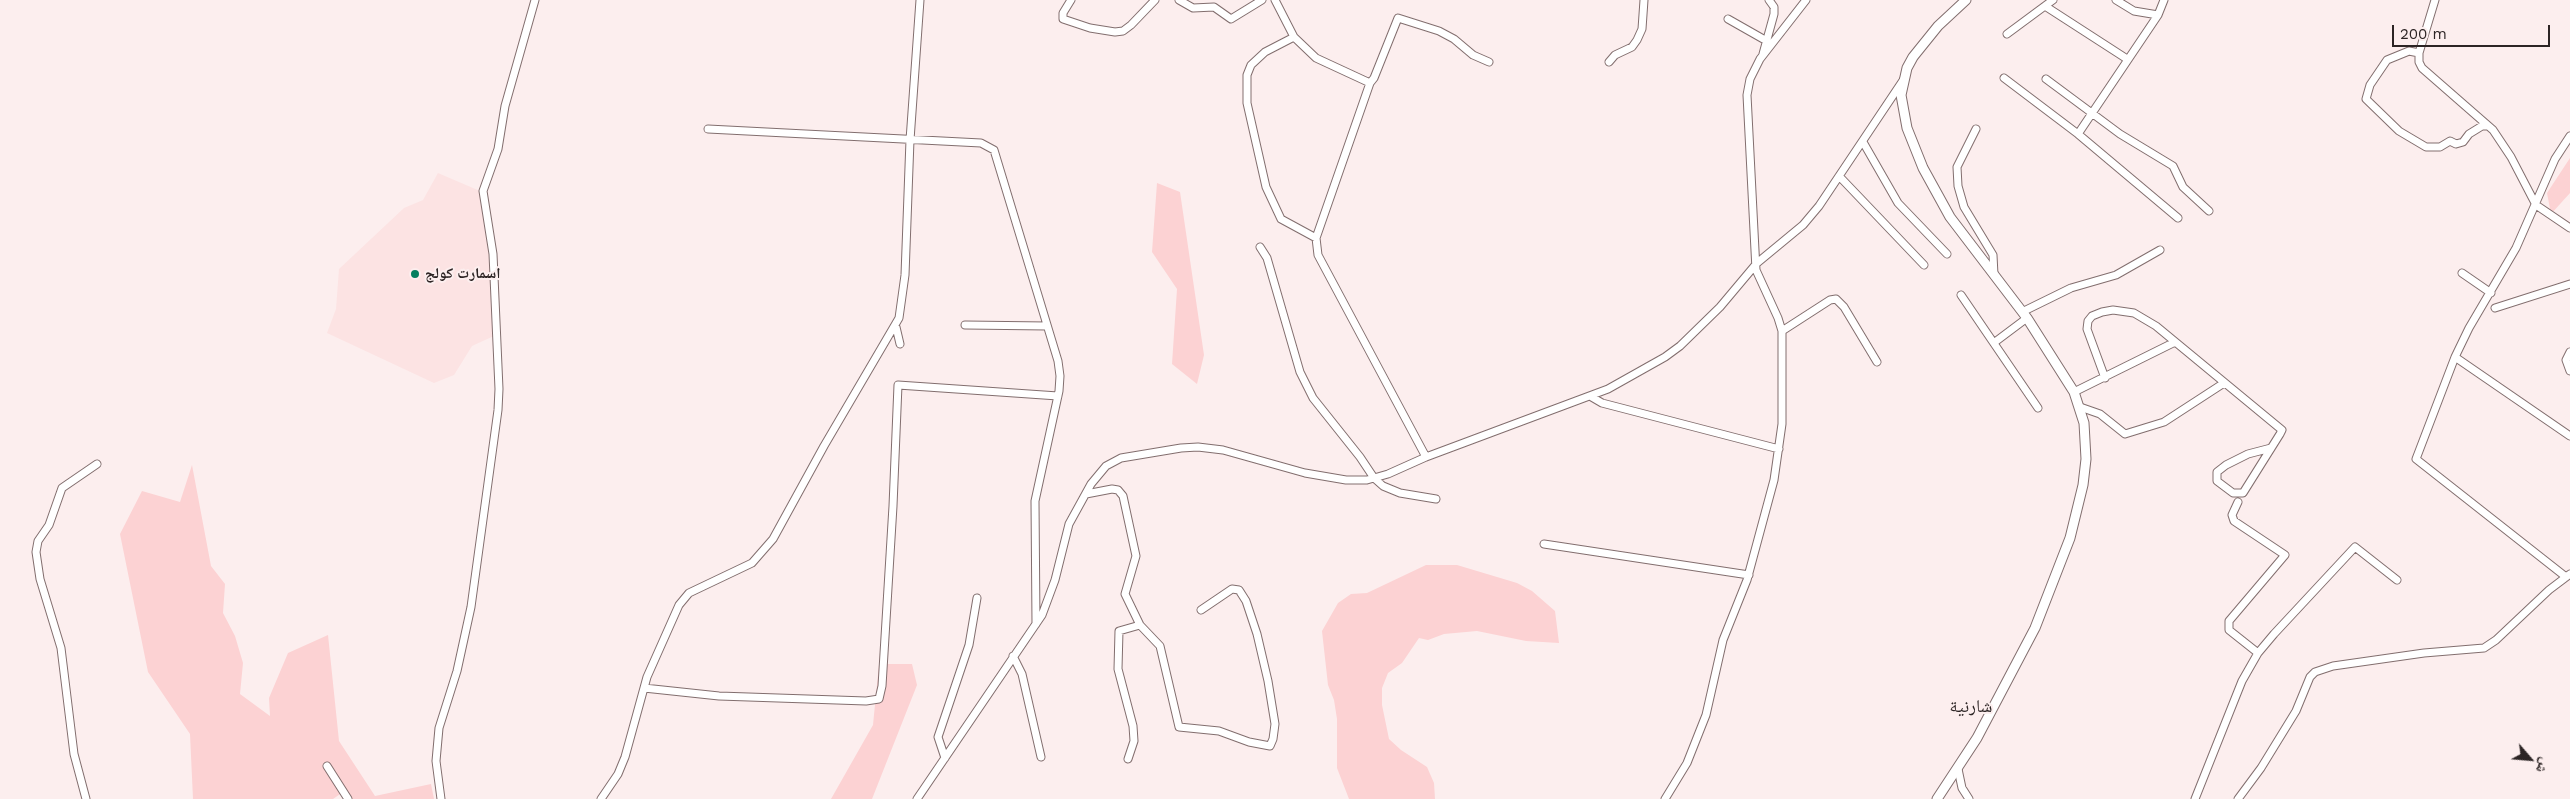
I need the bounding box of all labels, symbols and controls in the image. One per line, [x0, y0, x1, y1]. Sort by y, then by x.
scale bar [2395, 15, 2552, 47]
text: 200 m [2400, 25, 2447, 43]
place label: اسمارت كولج [425, 265, 500, 283]
marker: اسمارت كولج [409, 268, 421, 280]
district label: شارنية [1950, 696, 1992, 718]
north arrow [2505, 734, 2555, 784]
text: ش [2533, 756, 2554, 776]

